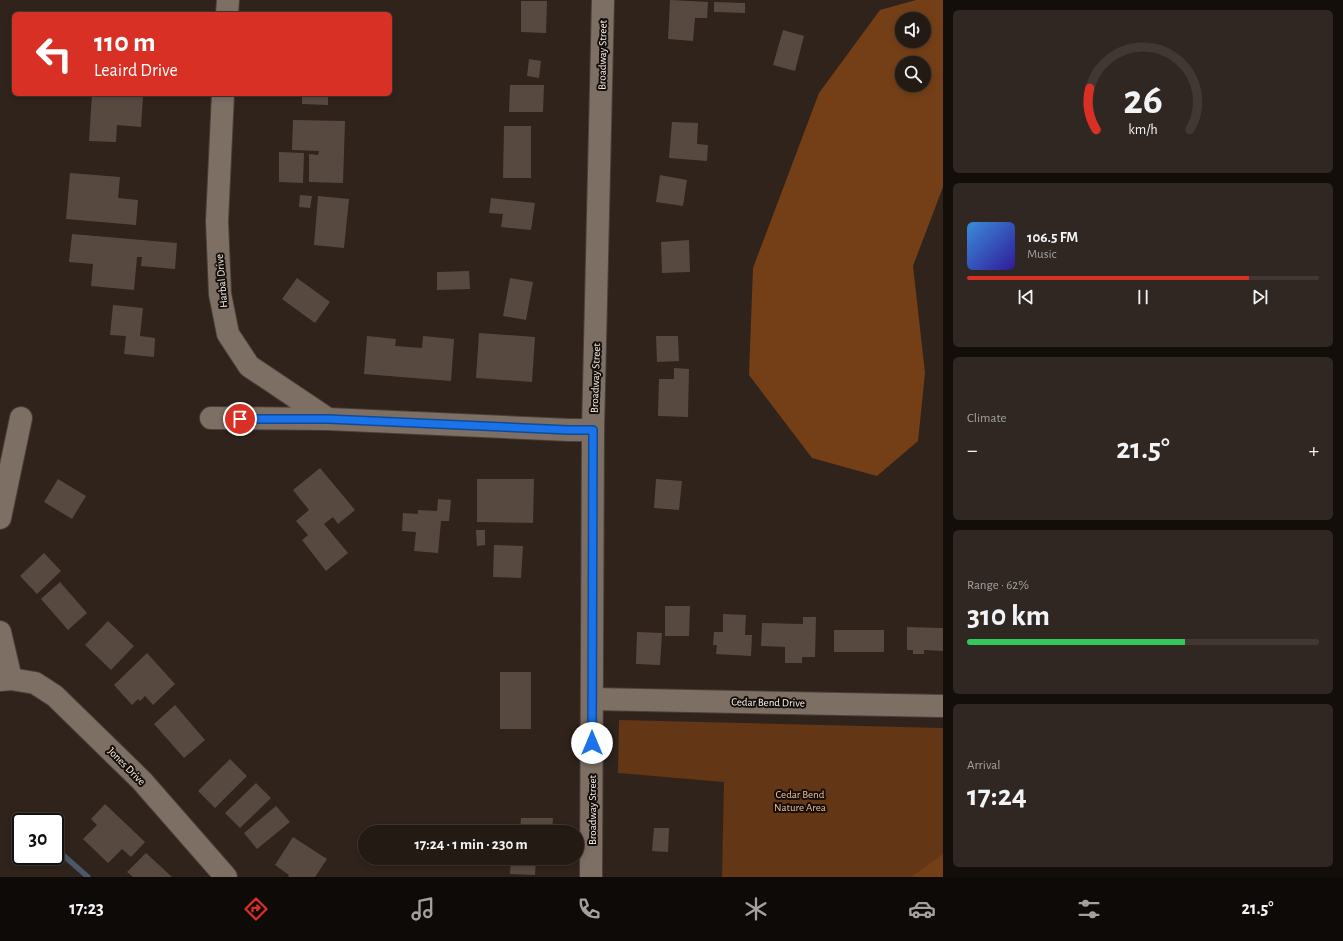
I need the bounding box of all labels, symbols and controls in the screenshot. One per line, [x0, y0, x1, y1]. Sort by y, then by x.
map controls [895, 12, 931, 92]
button: sound [895, 12, 931, 48]
street label: Broadway Street [596, 19, 609, 90]
icon: left [28, 28, 80, 80]
text: 110 m [94, 29, 156, 57]
button: search [895, 56, 931, 92]
text: Leaird Drive [94, 62, 178, 80]
text: 26 [1123, 80, 1163, 121]
text: km/h [1128, 122, 1158, 136]
text: 106.5 FM [1027, 230, 1078, 245]
text: Music [1027, 248, 1057, 261]
street label: Harbal Drive [214, 254, 229, 308]
icon: previous [1015, 286, 1037, 308]
icon: pause [1132, 286, 1154, 308]
icon: next [1249, 286, 1271, 308]
street label: Broadway Street [589, 342, 602, 413]
pin [223, 402, 257, 436]
icon: arrive [229, 408, 251, 430]
text: Climate [967, 412, 1006, 425]
text: 21.5° [1116, 434, 1170, 464]
text: − [967, 439, 978, 461]
text: + [1308, 439, 1319, 461]
text: Range · 62% [967, 579, 1029, 592]
text: 310 km [967, 601, 1050, 631]
street label: Cedar Bend Drive [731, 696, 805, 709]
position arrow [571, 722, 613, 764]
street label: Jones Drive [106, 745, 148, 787]
text: Arrival [967, 759, 1000, 772]
street label: Broadway Street [587, 774, 598, 845]
text: 17:24 [967, 781, 1027, 811]
park label: Cedar Bend Nature Area [774, 789, 826, 813]
speed limit sign: 30 [12, 813, 64, 865]
text: 17:24 · 1 min · 230 m [414, 837, 528, 852]
icon: directions [242, 895, 270, 923]
icon: music [409, 895, 437, 923]
icon: phone [575, 895, 603, 923]
icon: climate [742, 895, 770, 923]
icon: car [908, 895, 936, 923]
icon: filters [1075, 895, 1103, 923]
text: 17:23 [69, 900, 104, 918]
text: 21.5° [1241, 900, 1274, 918]

